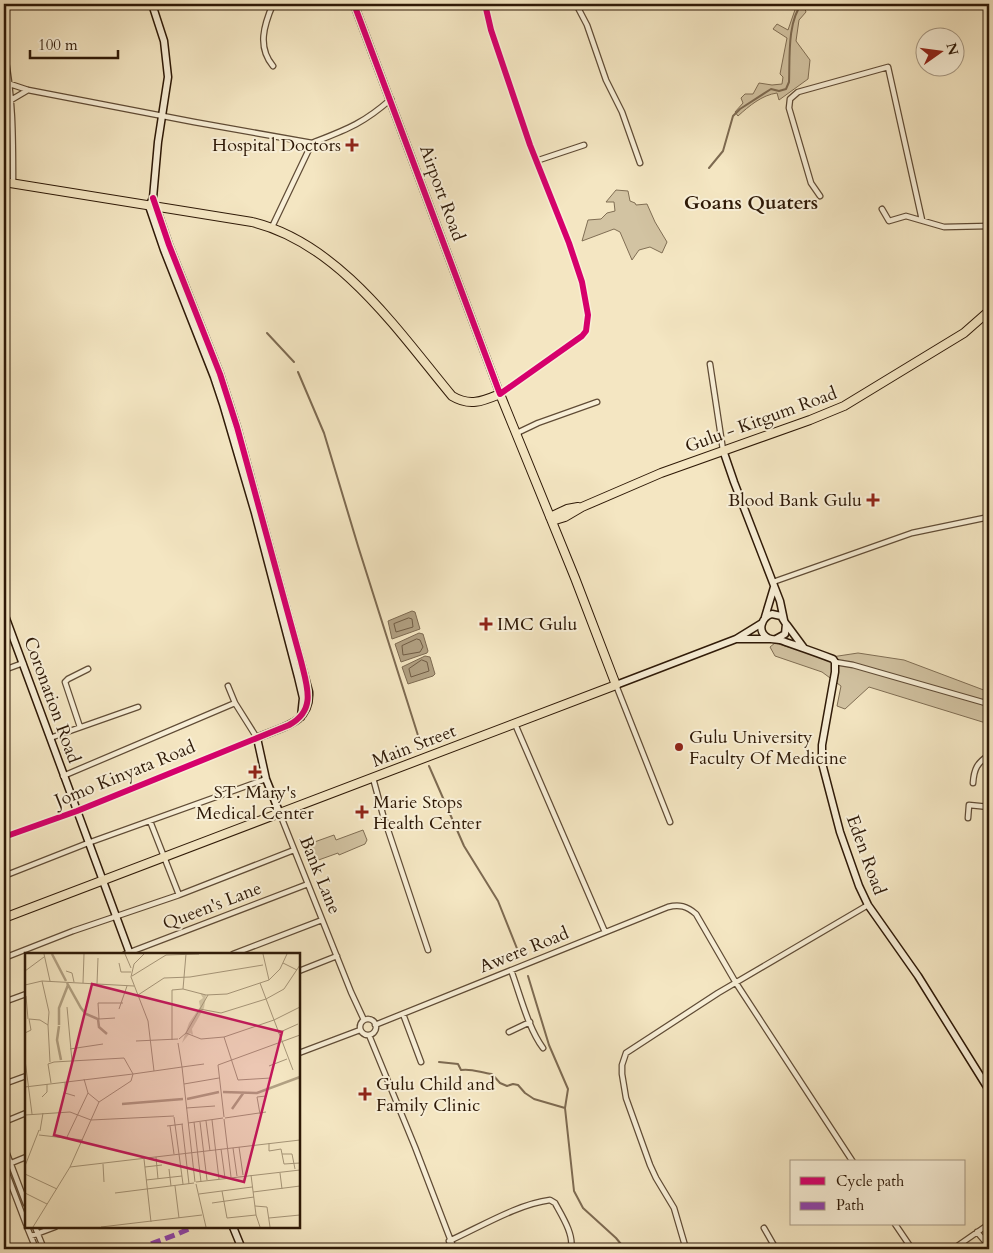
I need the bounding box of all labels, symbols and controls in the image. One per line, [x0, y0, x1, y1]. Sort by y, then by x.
scale bar [30, 28, 118, 60]
north arrow [916, 28, 966, 78]
text: 100 m [38, 35, 78, 55]
text: N [941, 41, 963, 57]
place label: Hospital Doctors [212, 133, 341, 158]
marker: Hospital Doctors [345, 138, 359, 152]
street label: Airport Road [413, 142, 471, 245]
district label: Goans Quaters [684, 189, 818, 216]
street label: Gulu - Kitgum Road [682, 381, 841, 459]
place label: Blood Bank Gulu [728, 488, 862, 513]
marker: Blood Bank Gulu [866, 493, 880, 507]
place label: IMC Gulu [497, 612, 577, 637]
marker: IMC Gulu [479, 617, 493, 631]
street label: Coronation Road [18, 633, 87, 767]
street label: Main Street [368, 718, 460, 773]
place label: Gulu University Faculty Of Medicine [689, 725, 847, 771]
street label: Jomo Kinyata Road [48, 734, 199, 815]
marker: Gulu University Faculty Of Medicine [673, 741, 685, 753]
marker: ST. Mary's Medical Center [248, 765, 262, 779]
place label: ST. Mary's Medical Center [196, 780, 314, 826]
place label: Marie Stops Health Center [373, 790, 482, 836]
marker: Marie Stops Health Center [355, 805, 369, 819]
street label: Eden Road [840, 811, 892, 899]
street label: Bank Lane [293, 832, 347, 918]
street label: Queen's Lane [159, 876, 265, 936]
street label: Awere Road [475, 921, 573, 979]
inset map [25, 953, 300, 1228]
place label: Gulu Child and Family Clinic [376, 1072, 495, 1118]
marker: Gulu Child and Family Clinic [358, 1087, 372, 1101]
legend [790, 1160, 966, 1226]
text: Cycle path [836, 1171, 905, 1191]
text: Path [836, 1195, 865, 1215]

